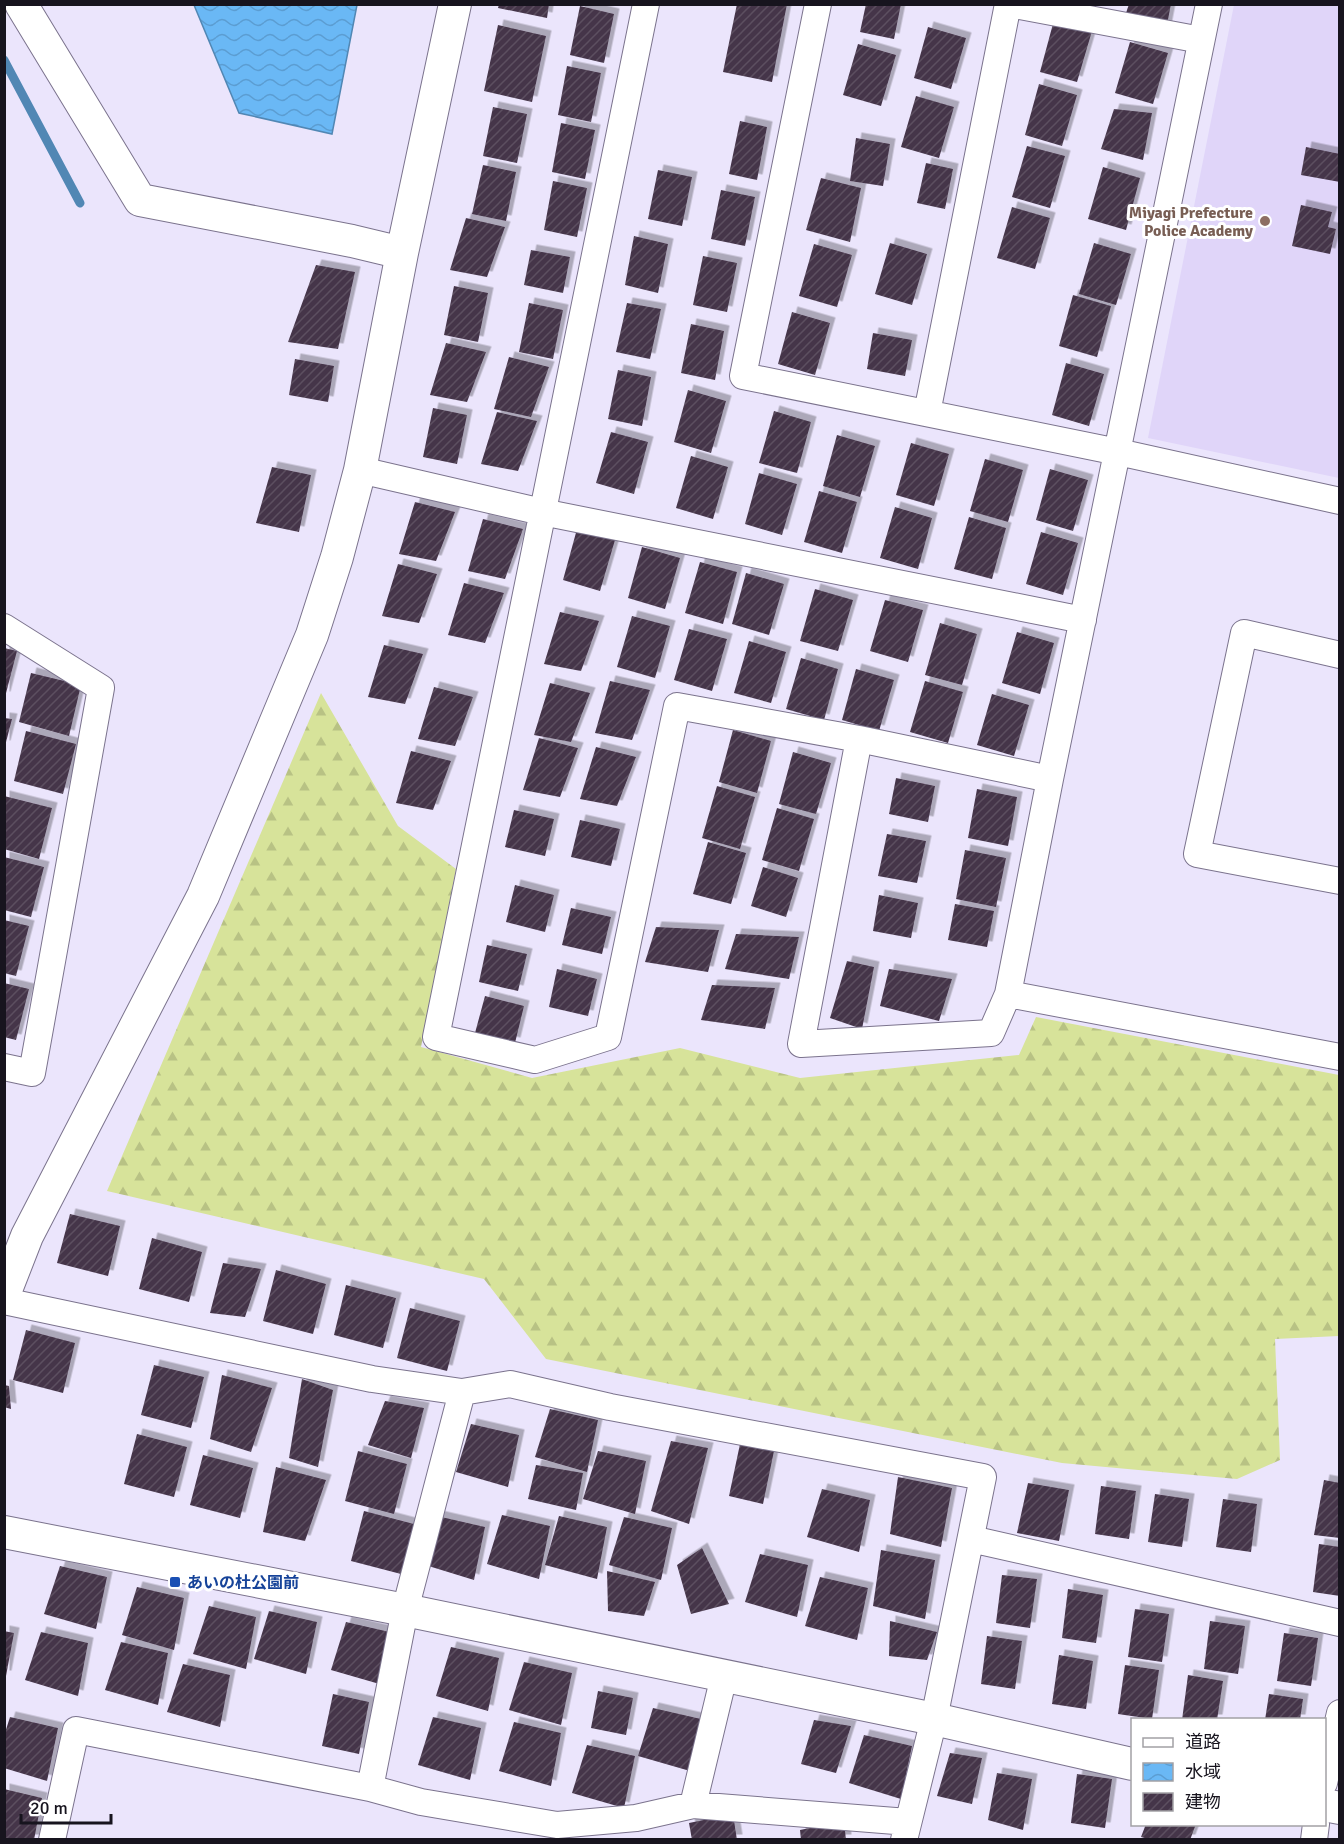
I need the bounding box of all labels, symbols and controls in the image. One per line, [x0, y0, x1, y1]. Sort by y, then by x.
place label: Miyagi Prefecture Police Academy [1129, 203, 1253, 241]
marker: Miyagi Prefecture Police Academy [1258, 214, 1272, 228]
place label: あいの杜公園前 [187, 1573, 299, 1593]
marker: あいの杜公園前 [168, 1575, 182, 1589]
legend [1131, 1718, 1326, 1826]
text: 道路 [1185, 1731, 1221, 1753]
text: 水域 [1185, 1761, 1221, 1783]
scale bar [21, 1787, 111, 1825]
text: 建物 [1185, 1791, 1221, 1813]
text: 20 m [30, 1797, 68, 1819]

